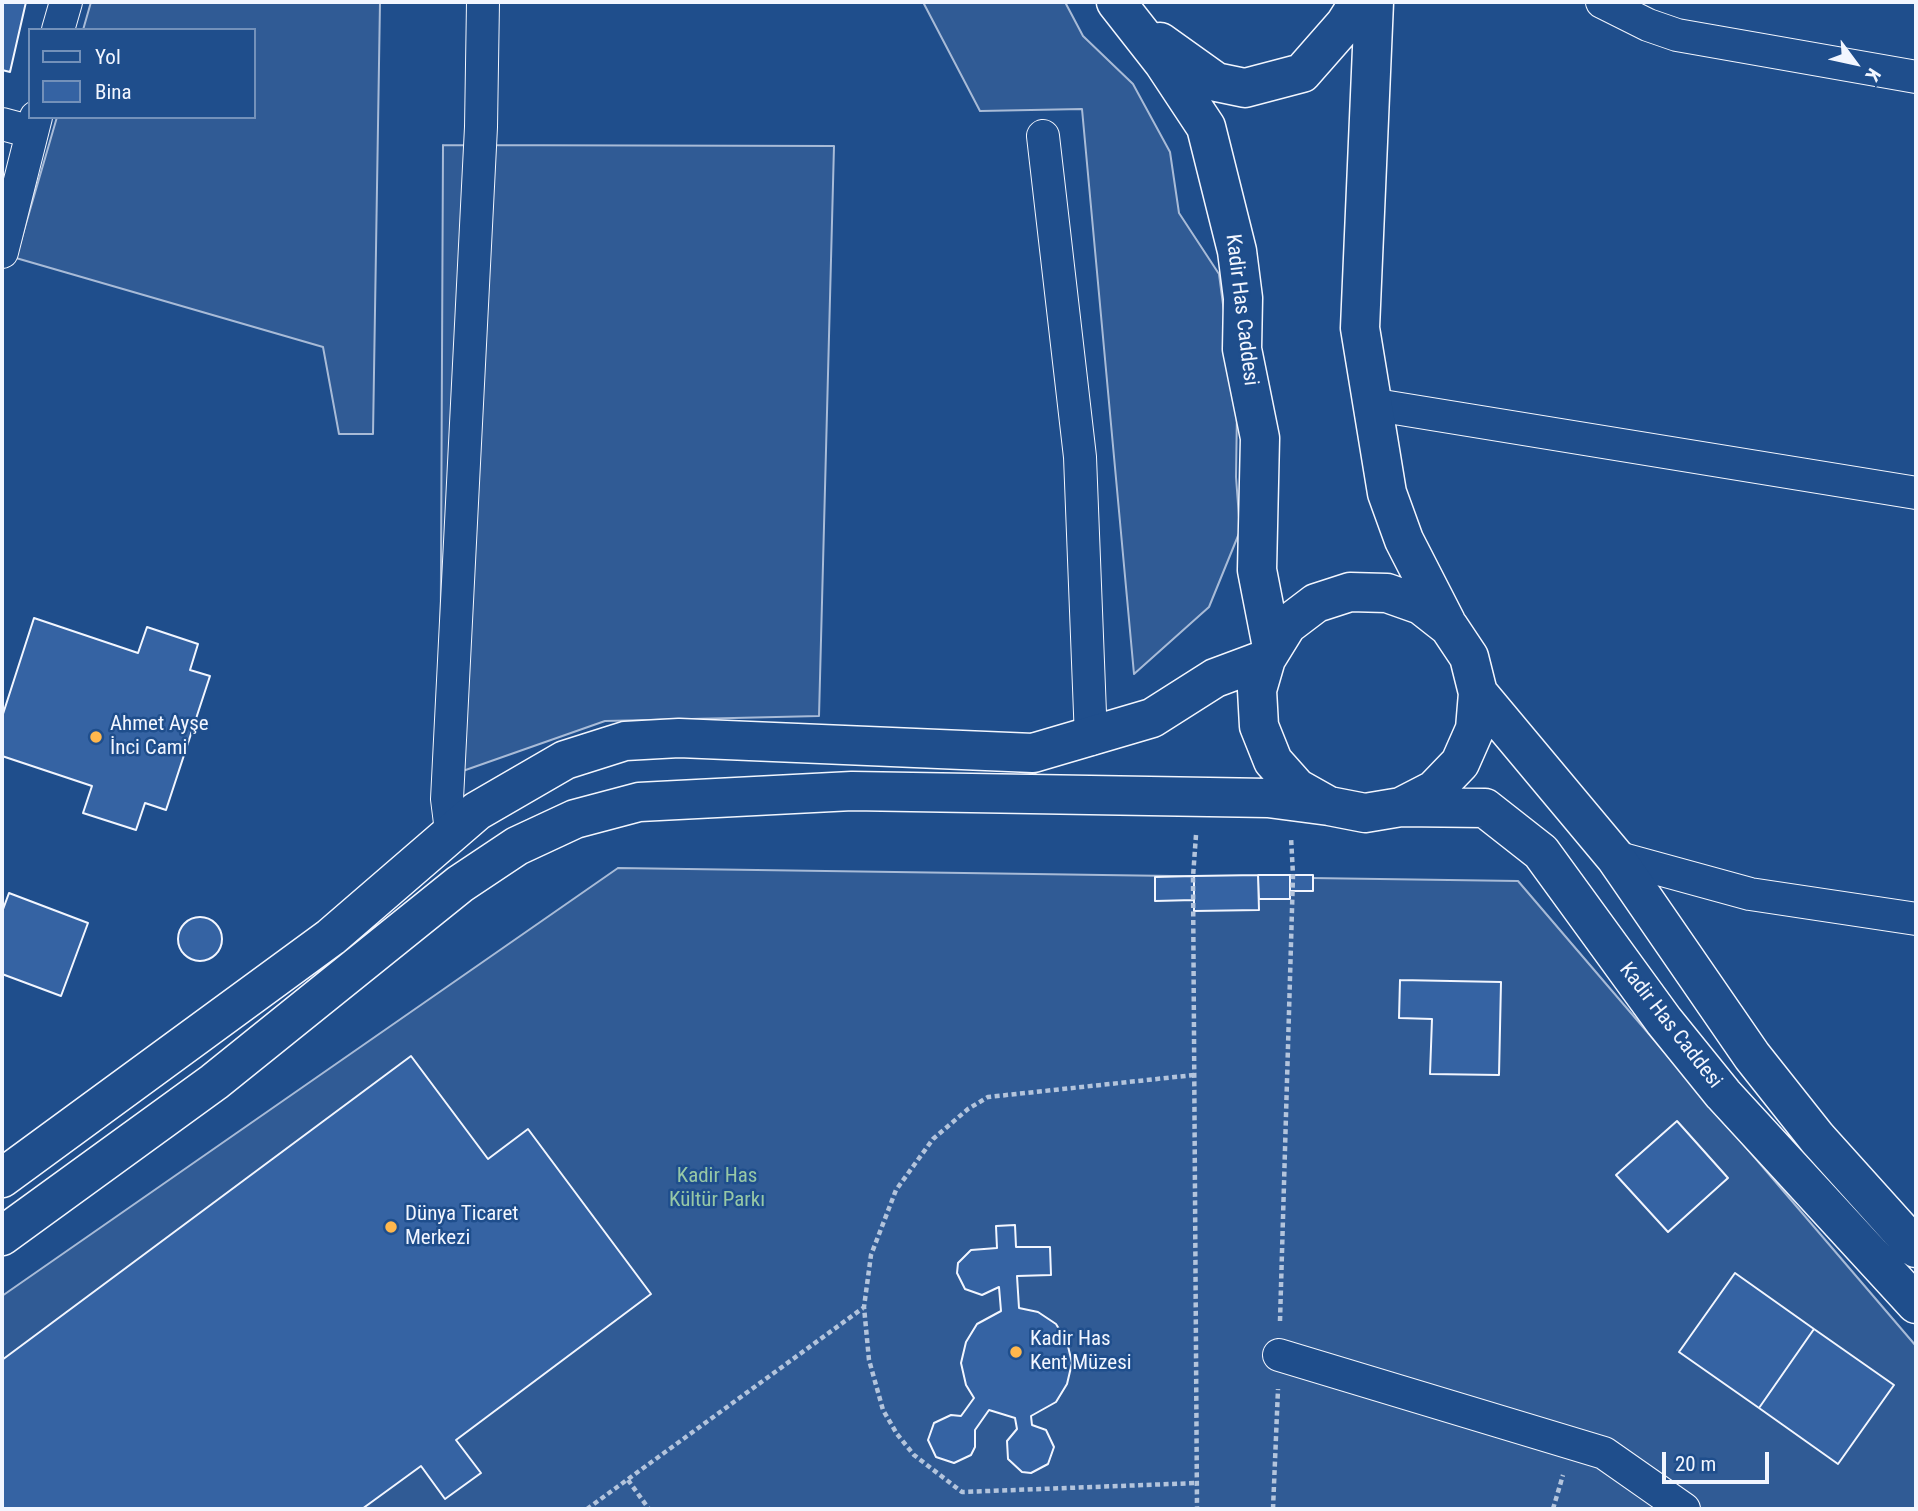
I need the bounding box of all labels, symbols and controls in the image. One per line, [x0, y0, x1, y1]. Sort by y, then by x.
legend [28, 28, 256, 119]
north arrow [1820, 28, 1890, 98]
text: Yol [95, 45, 121, 69]
text: K [1861, 64, 1886, 85]
text: Bina [95, 80, 132, 104]
street label: Kadir Has Caddesi [1219, 233, 1263, 387]
place label: Ahmet Ayşe İnci Cami [110, 712, 209, 762]
marker: Ahmet Ayşe İnci Cami [88, 729, 104, 745]
street label: Kadir Has Caddesi [1613, 958, 1727, 1094]
park label: Kadir Has Kültür Parkı [669, 1164, 765, 1214]
place label: Dünya Ticaret Merkezi [405, 1202, 519, 1252]
marker: Dünya Ticaret Merkezi [383, 1219, 399, 1235]
place label: Kadir Has Kent Müzesi [1030, 1327, 1132, 1377]
marker: Kadir Has Kent Müzesi [1008, 1344, 1024, 1360]
scale bar [1666, 1438, 1773, 1482]
text: 20 m [1675, 1452, 1716, 1476]

